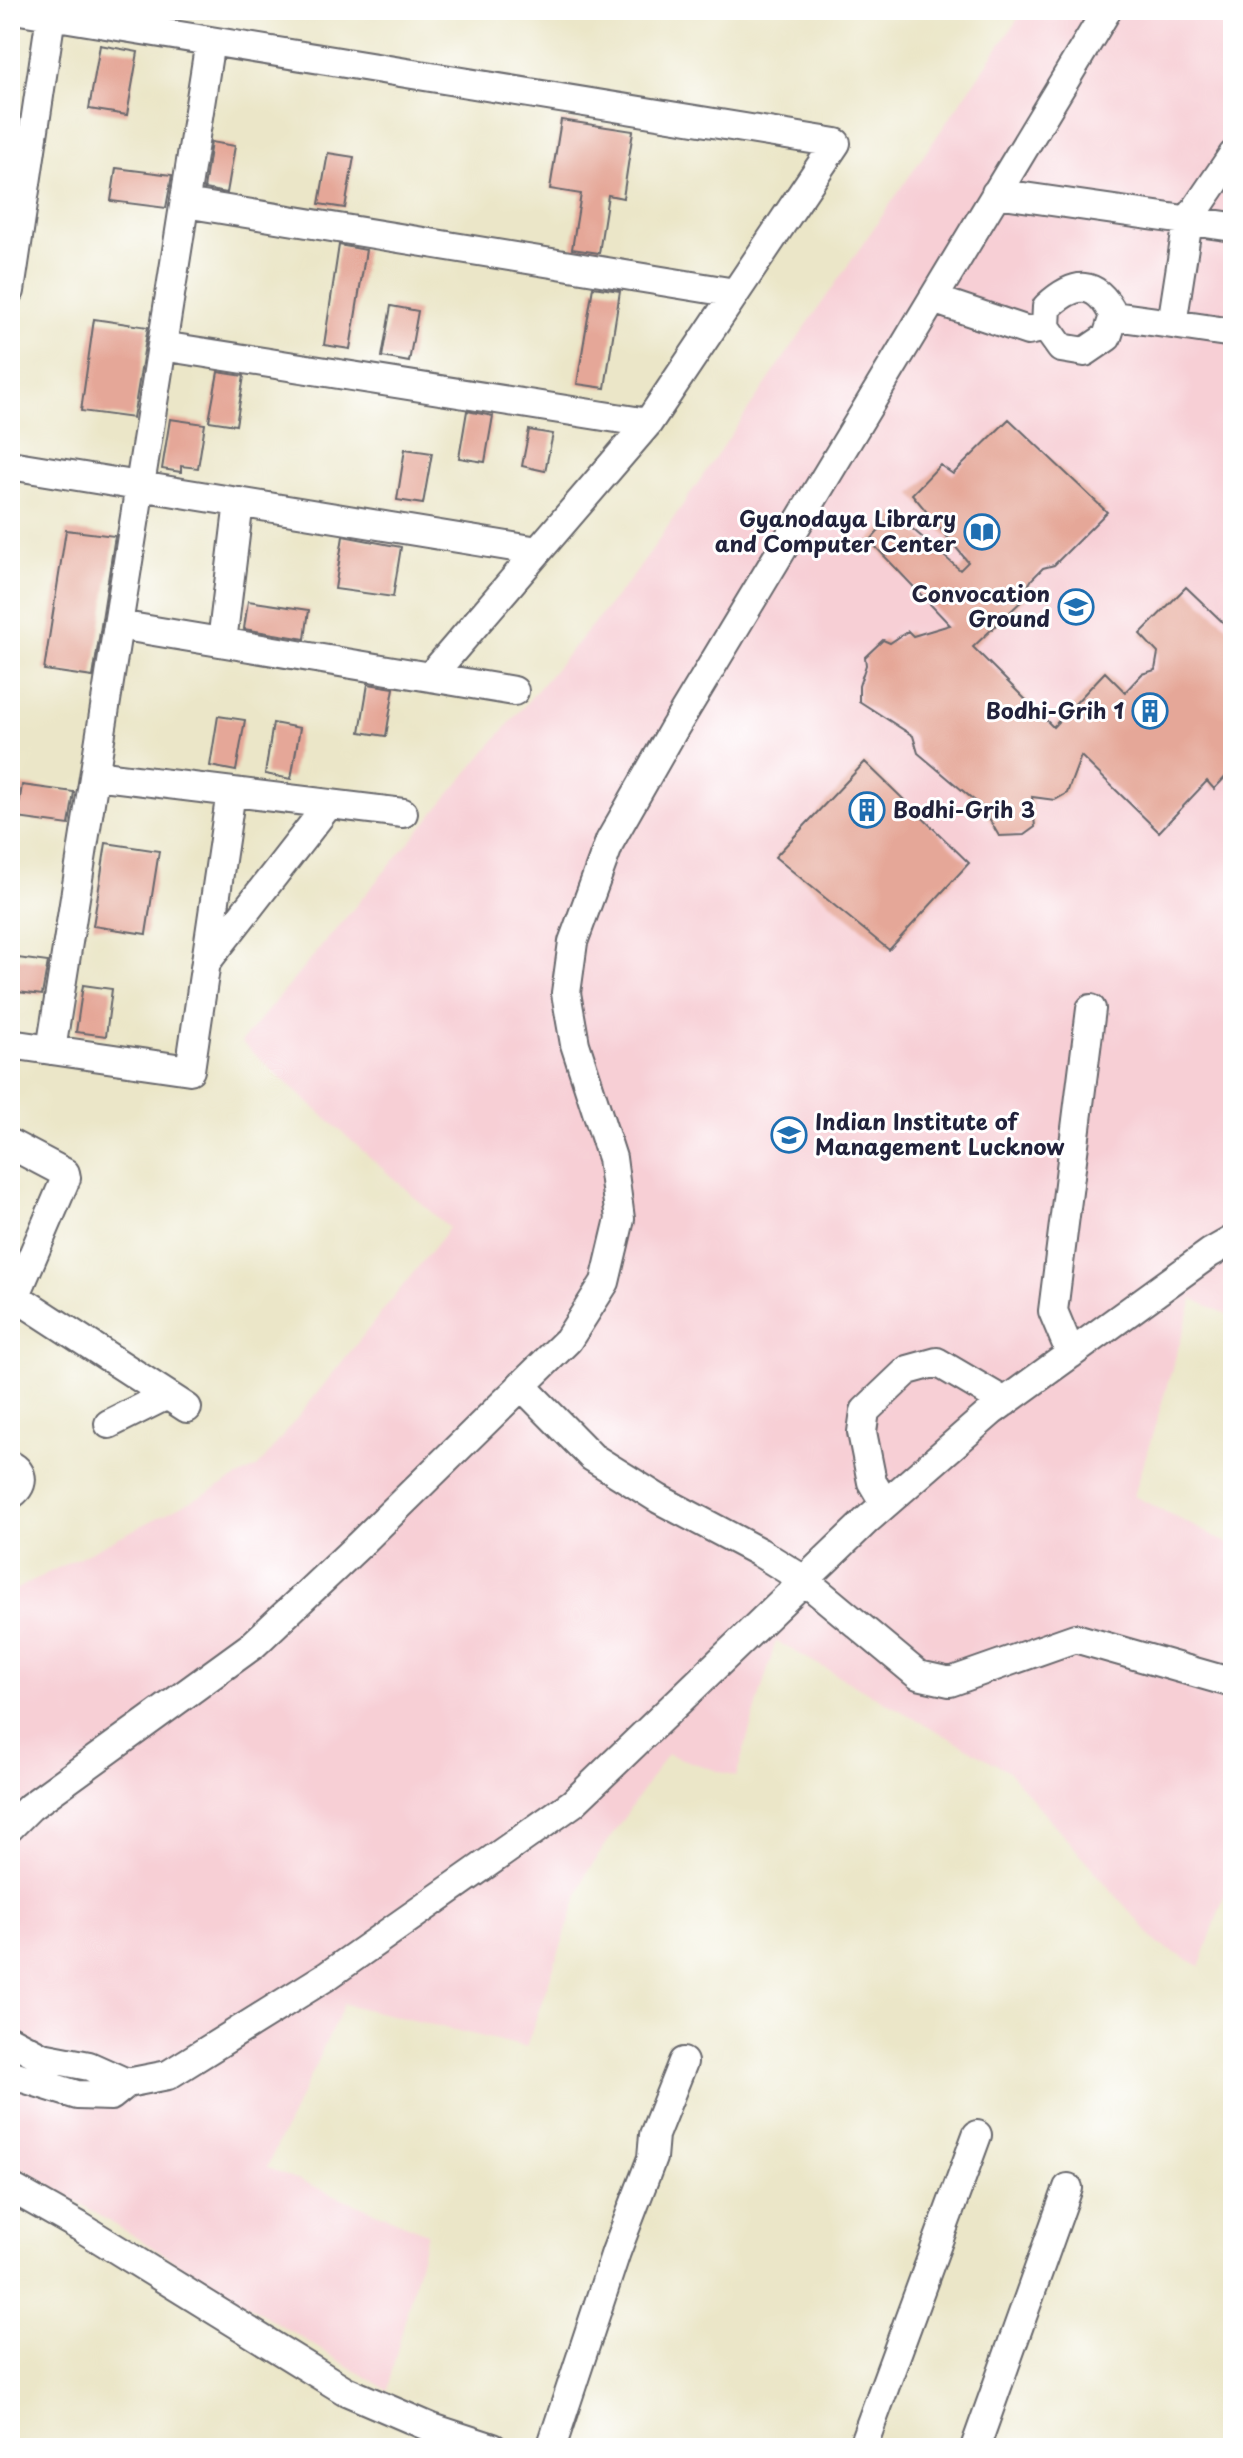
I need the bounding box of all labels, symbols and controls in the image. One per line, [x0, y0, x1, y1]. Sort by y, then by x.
place label: Gyanodaya Library and Computer Center [715, 501, 957, 559]
library icon: Gyanodaya Library and Computer Center [963, 513, 1001, 551]
place label: Convocation Ground [912, 576, 1050, 634]
school or university icon: Convocation Ground [1057, 588, 1095, 626]
building icon: Bodhi-Grih 1 [1131, 692, 1169, 730]
place label: Bodhi-Grih 1 [986, 693, 1124, 726]
building icon: Bodhi-Grih 3 [848, 791, 886, 829]
place label: Bodhi-Grih 3 [893, 792, 1035, 825]
place label: Indian Institute of Management Lucknow [815, 1104, 1065, 1162]
school or university icon: Indian Institute of Management Lucknow [770, 1116, 808, 1154]

